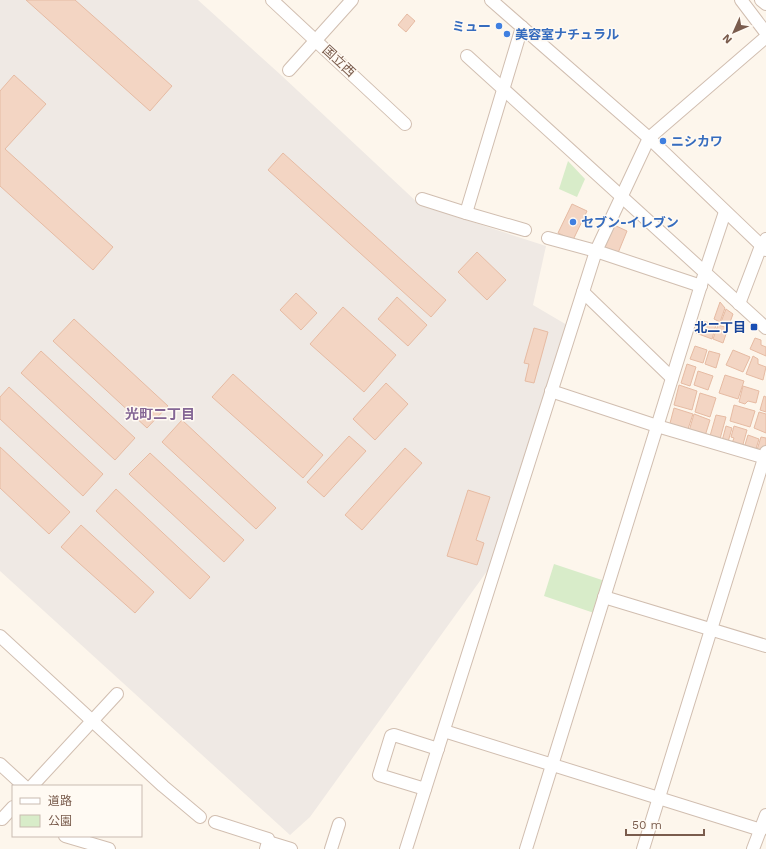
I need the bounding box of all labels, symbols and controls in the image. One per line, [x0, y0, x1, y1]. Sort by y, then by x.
north arrow [714, 12, 754, 52]
place label: ミュー [452, 19, 491, 34]
marker: ミュー [494, 21, 504, 31]
place label: 美容室ナチュラル [515, 27, 619, 42]
marker: 美容室ナチュラル [502, 29, 512, 39]
text: N [720, 31, 735, 46]
street label: 国立西 [320, 42, 358, 80]
place label: ニシカワ [671, 134, 723, 149]
marker: ニシカワ [658, 136, 668, 146]
place label: セブン-イレブン [581, 215, 679, 230]
marker: セブン-イレブン [568, 217, 578, 227]
place label: 北二丁目 [694, 320, 746, 335]
marker: 北二丁目 [749, 322, 759, 332]
district label: 光町二丁目 [125, 406, 195, 422]
legend [12, 785, 142, 837]
text: 道路 [48, 794, 72, 808]
scale bar [626, 811, 704, 837]
text: 公園 [48, 814, 72, 828]
text: 50 m [632, 818, 662, 832]

